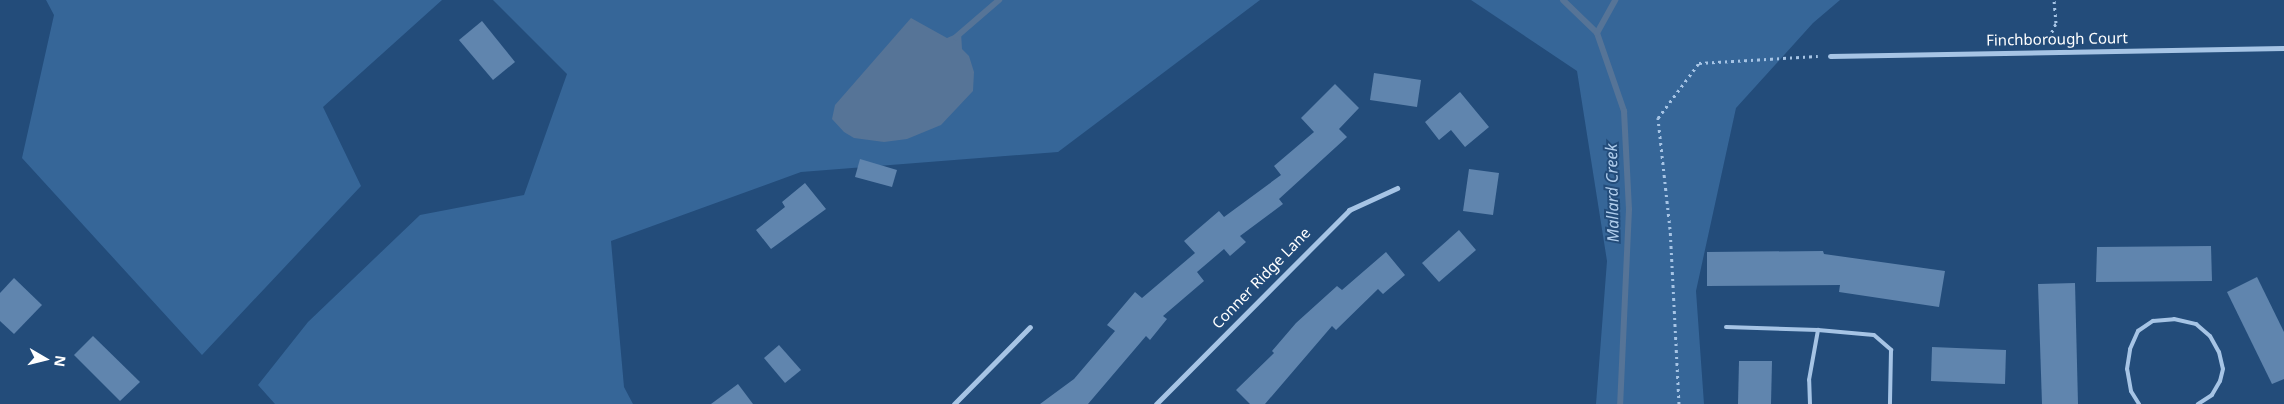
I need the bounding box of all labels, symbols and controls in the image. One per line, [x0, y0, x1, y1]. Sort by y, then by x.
street label: Finchborough Court [1986, 29, 2128, 49]
water label: Mallard Creek [1602, 143, 1622, 243]
street label: Conner Ridge Lane [1208, 224, 1314, 332]
north arrow [20, 334, 70, 384]
text: N [50, 354, 71, 368]

